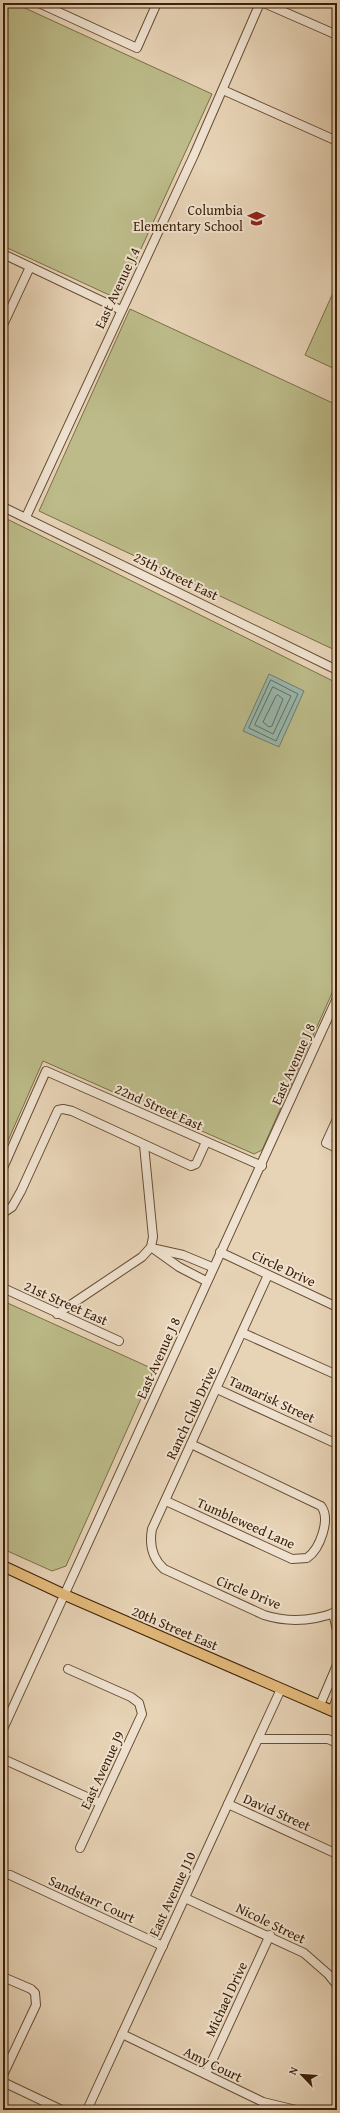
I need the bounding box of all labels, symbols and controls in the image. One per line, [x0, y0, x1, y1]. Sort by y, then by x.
place label: Columbia Elementary School [133, 200, 243, 236]
school or university icon: Columbia Elementary School [246, 208, 266, 228]
street label: East Avenue J 4 [89, 244, 145, 332]
street label: 25th Street East [130, 547, 222, 605]
street label: East Avenue J 8 [266, 1020, 320, 1108]
street label: 22nd Street East [112, 1079, 206, 1135]
street label: Circle Drive [249, 1245, 319, 1292]
street label: 21st Street East [21, 1276, 111, 1330]
street label: East Avenue J 8 [131, 1314, 185, 1402]
street label: Ranch Club Drive [161, 1363, 221, 1463]
street label: Tamarisk Street [226, 1370, 318, 1428]
street label: Tumbleweed Lane [194, 1492, 299, 1554]
street label: Circle Drive [214, 1570, 285, 1614]
street label: 20th Street East [129, 1601, 221, 1655]
street label: East Avenue J9 [75, 1727, 129, 1813]
street label: David Street [240, 1788, 314, 1836]
street label: East Avenue J10 [144, 1848, 200, 1940]
street label: Sandstarr Court [45, 1870, 139, 1928]
street label: Nicole Street [233, 1897, 309, 1949]
street label: Michael Drive [200, 1958, 252, 2040]
street label: Amy Court [180, 2041, 246, 2087]
north arrow [282, 2055, 322, 2095]
text: N [284, 2063, 302, 2077]

